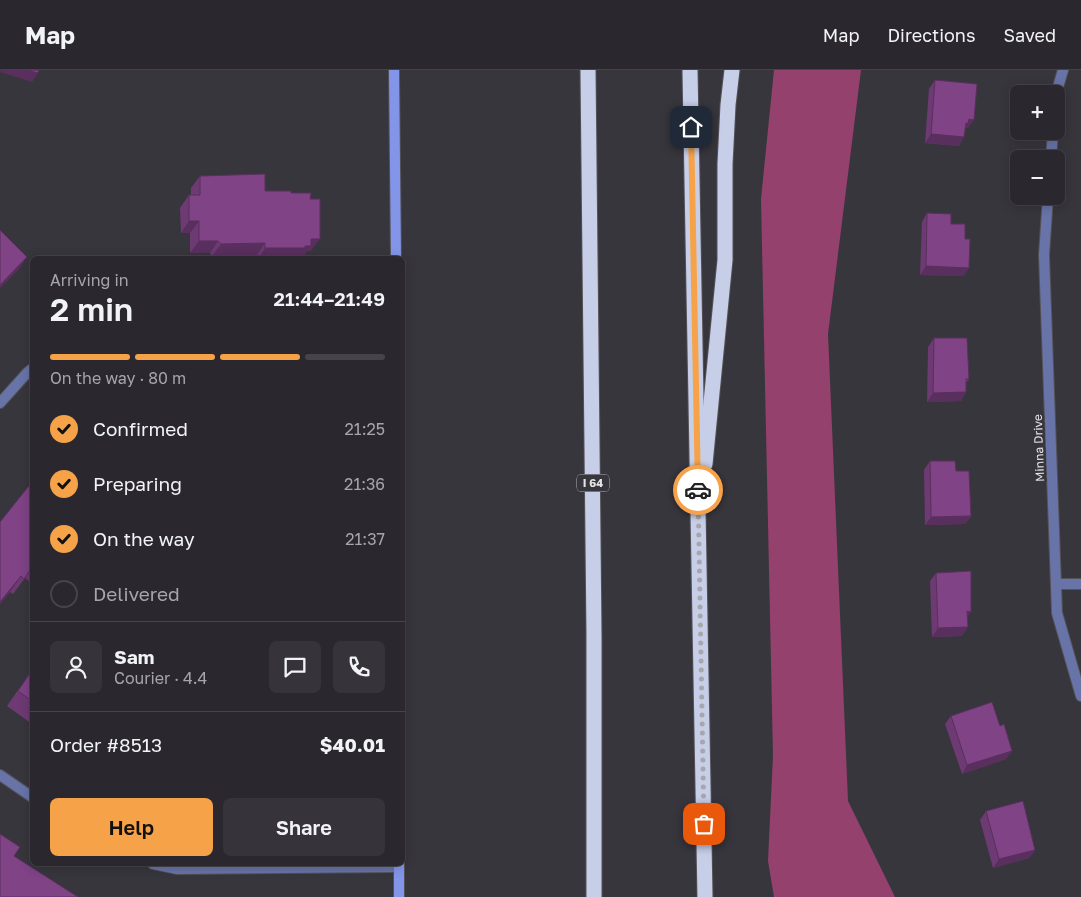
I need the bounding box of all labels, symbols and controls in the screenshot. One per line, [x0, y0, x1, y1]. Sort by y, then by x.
text: Map [25, 20, 75, 49]
text: Map [823, 24, 859, 46]
text: Directions [887, 24, 975, 46]
text: Saved [1003, 24, 1056, 46]
map controls [1010, 85, 1065, 205]
button: + [1010, 85, 1065, 140]
pin [670, 106, 712, 148]
icon: home [677, 113, 705, 141]
button: − [1010, 150, 1065, 205]
text: Arriving in [50, 270, 129, 290]
text: 21:44–21:49 [274, 287, 385, 310]
text: 2 min [50, 290, 133, 328]
text: On the way · 80 m [50, 368, 186, 388]
street label: Minna Drive [1030, 414, 1047, 482]
icon: check [50, 415, 78, 443]
text: Confirmed [93, 417, 188, 440]
text: 21:25 [345, 419, 385, 439]
courier [673, 465, 723, 515]
icon: check [50, 470, 78, 498]
text: Preparing [93, 472, 182, 495]
text: 21:36 [344, 474, 385, 494]
road number: I 64 [577, 474, 609, 492]
icon: car [684, 476, 712, 504]
icon: check [50, 525, 78, 553]
text: On the way [93, 527, 195, 550]
text: 21:37 [345, 529, 385, 549]
text: Delivered [93, 582, 180, 605]
button: person [50, 641, 102, 693]
button: chat [269, 641, 321, 693]
button: phone [333, 641, 385, 693]
text: Sam [114, 645, 154, 668]
text: Courier · 4.4 [114, 668, 207, 688]
text: Order #8513 [50, 733, 162, 756]
text: $40.01 [320, 733, 385, 756]
button: Help [50, 798, 213, 856]
button: Share [223, 798, 385, 856]
pin [683, 803, 725, 845]
icon: bag [690, 810, 718, 838]

